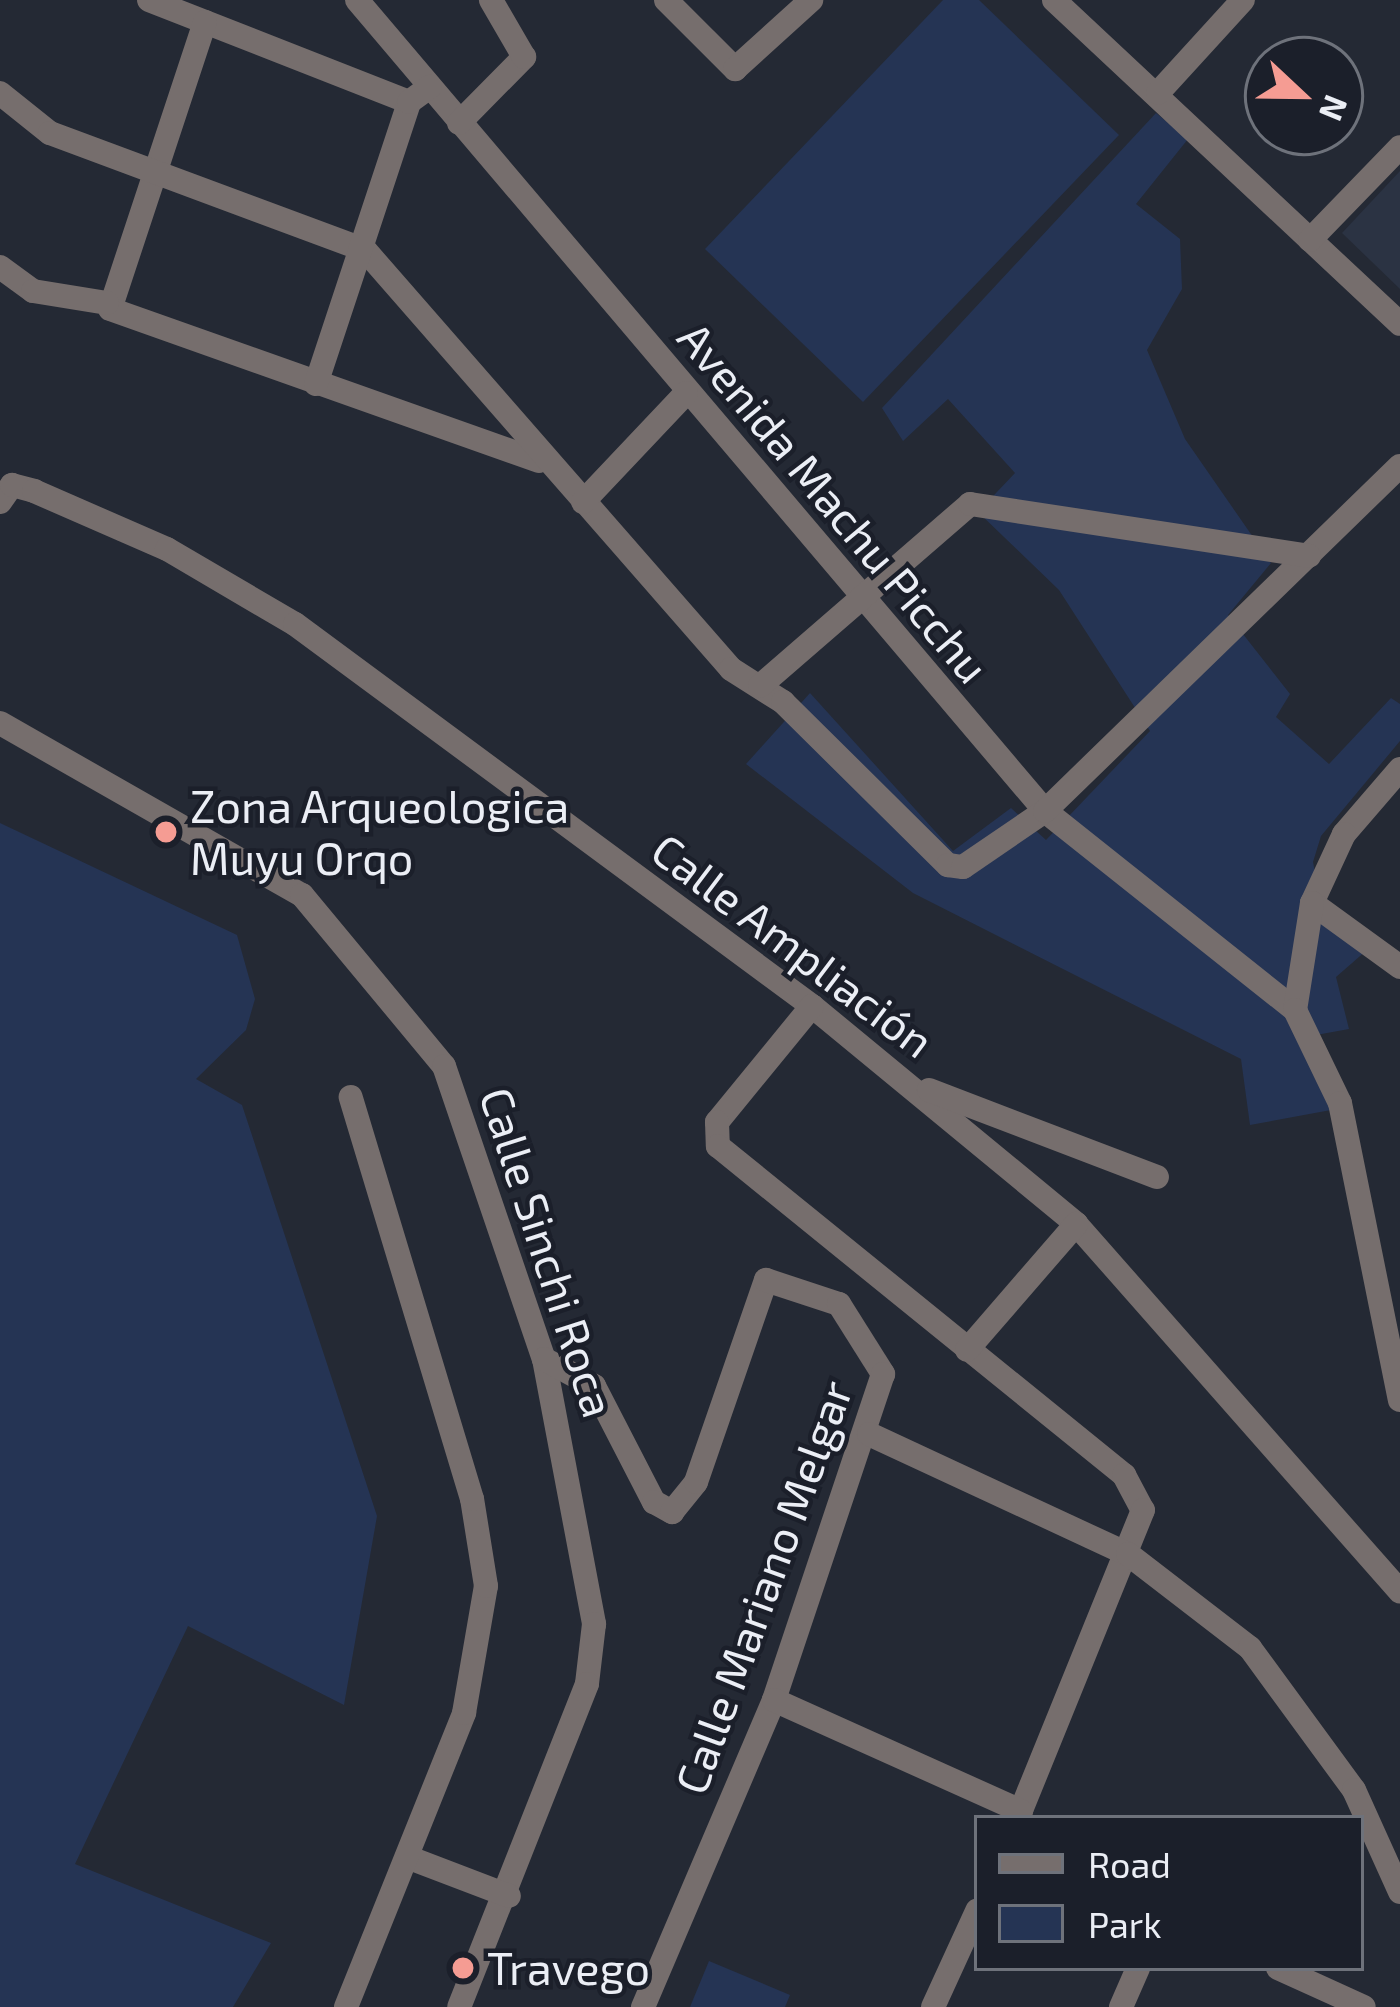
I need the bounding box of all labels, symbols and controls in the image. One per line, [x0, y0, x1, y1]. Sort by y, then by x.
north arrow [1244, 36, 1364, 156]
text: N [1312, 90, 1358, 127]
street label: Avenida Machu Picchu [667, 311, 1001, 693]
place label: Zona Arqueologica Muyu Orqo [190, 779, 570, 885]
marker: Zona Arqueologica Muyu Orqo [153, 819, 179, 845]
street label: Calle Ampliación [641, 821, 945, 1069]
street label: Calle Sinchi Roca [469, 1081, 627, 1423]
street label: Calle Mariano Melgar [663, 1373, 863, 1801]
legend [974, 1815, 1364, 1971]
text: Road [1088, 1842, 1171, 1885]
text: Park [1088, 1902, 1162, 1945]
place label: Travego [487, 1941, 650, 1995]
marker: Travego [450, 1955, 476, 1981]

